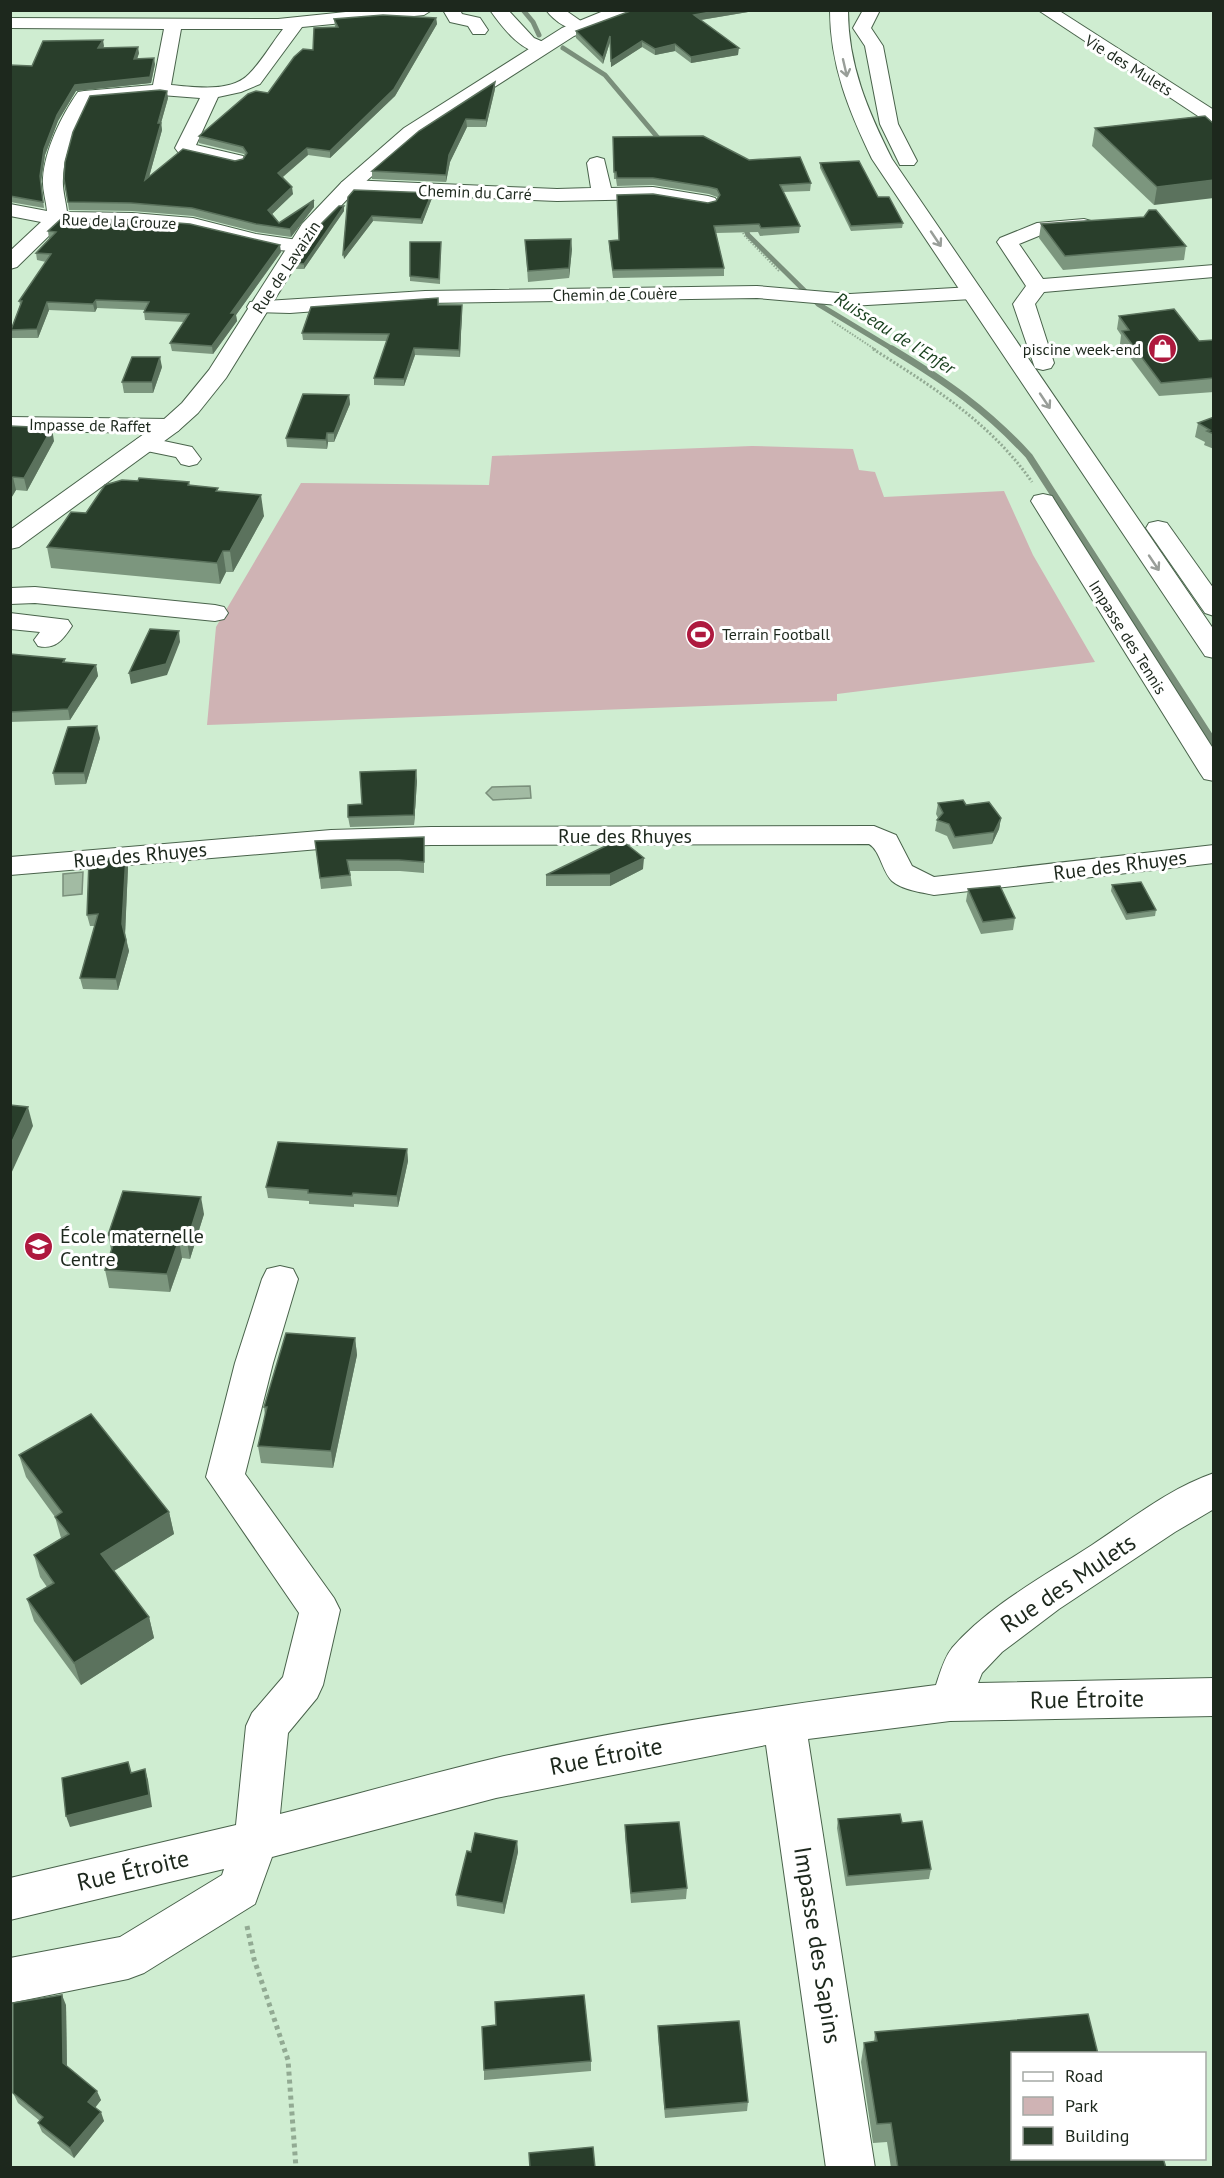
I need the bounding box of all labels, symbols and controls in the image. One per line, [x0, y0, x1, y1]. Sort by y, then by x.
street label: Vie des Mulets [1081, 30, 1177, 100]
one-way arrow [840, 59, 852, 78]
street label: Chemin du Carré [418, 180, 532, 204]
street label: Rue de la Crouze [61, 209, 177, 233]
street label: Rue de Lavaizin [248, 217, 324, 317]
one-way arrow [930, 231, 942, 247]
street label: Chemin de Couère [552, 283, 678, 305]
water label: Ruisseau de l'Enfer [830, 287, 960, 380]
shop icon: piscine week-end [1146, 333, 1178, 365]
place label: piscine week-end [1023, 339, 1141, 359]
one-way arrow [1039, 392, 1051, 409]
street label: Impasse de Raffet [29, 414, 152, 436]
one-way arrow [1148, 554, 1160, 570]
street label: Impasse des Tennis [1085, 576, 1171, 698]
sports icon: Terrain Football [685, 618, 717, 650]
place label: Terrain Football [722, 624, 830, 644]
street label: Rue des Rhuyes [558, 823, 692, 849]
street label: Rue des Rhuyes [72, 836, 208, 874]
street label: Rue des Rhuyes [1052, 844, 1188, 886]
place label: École maternelle Centre [60, 1223, 204, 1272]
school or university icon: École maternelle Centre [23, 1231, 55, 1263]
street label: Rue des Mulets [994, 1526, 1142, 1640]
street label: Rue Étroite [1030, 1683, 1144, 1715]
street label: Rue Étroite [547, 1730, 665, 1782]
street label: Rue Étroite [74, 1842, 192, 1898]
street label: Impasse des Sapins [787, 1844, 849, 2046]
legend [1011, 2052, 1206, 2160]
text: Road [1065, 2064, 1103, 2087]
text: Park [1065, 2094, 1098, 2117]
text: Building [1065, 2124, 1129, 2147]

